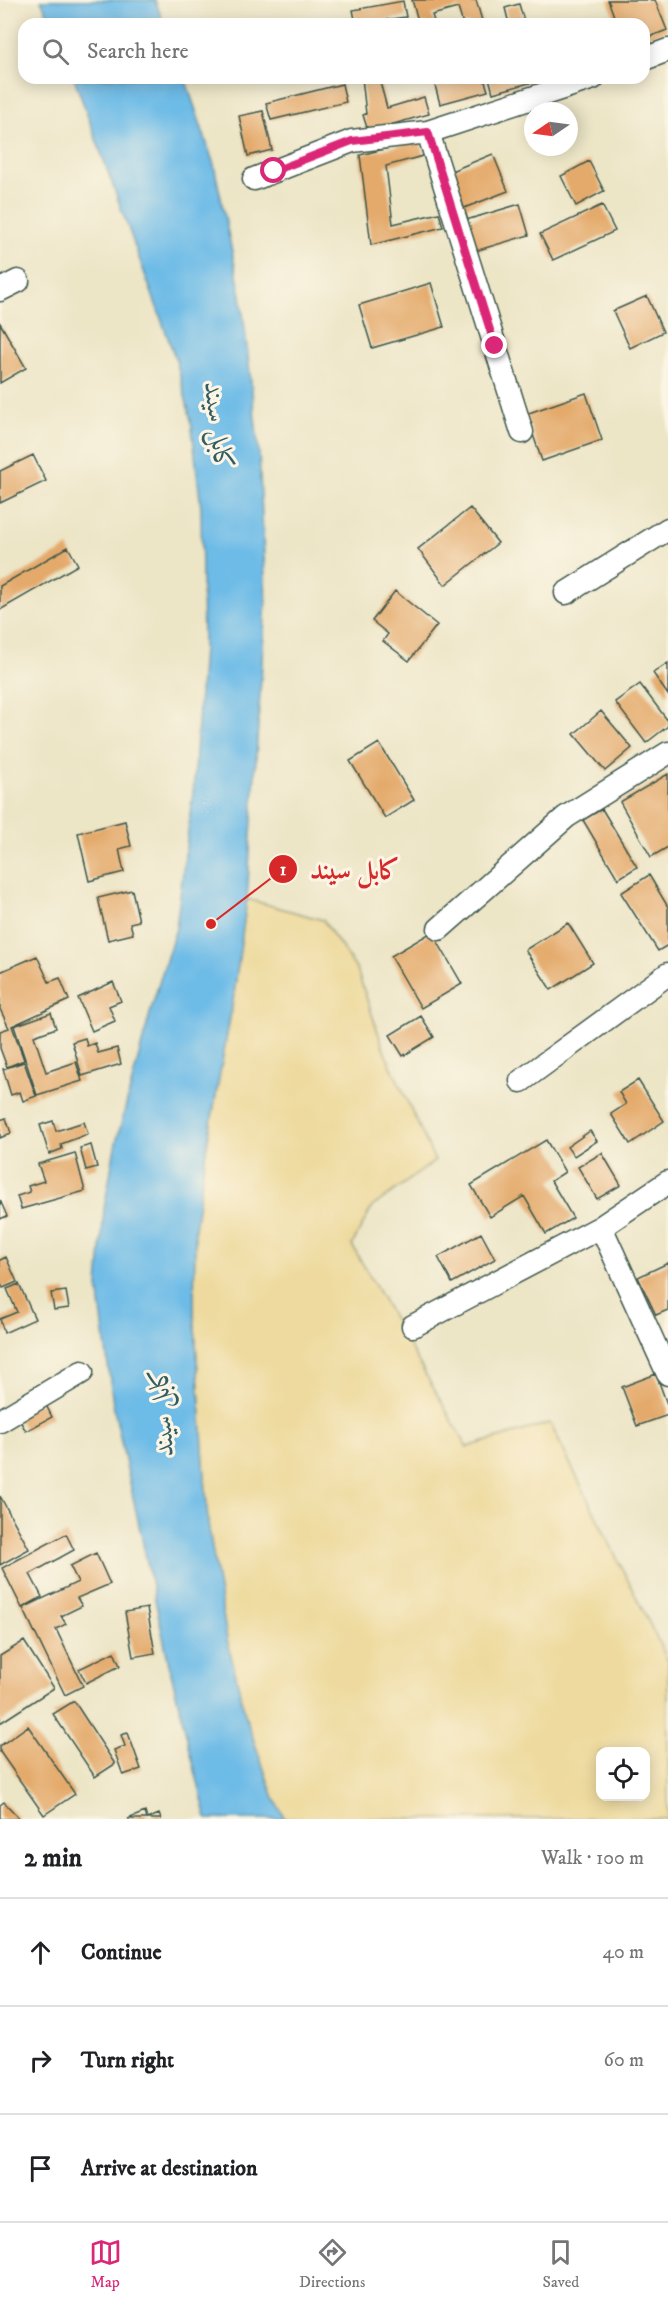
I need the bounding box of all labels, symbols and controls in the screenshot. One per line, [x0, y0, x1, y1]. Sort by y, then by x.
search box [18, 18, 650, 84]
icon: search [39, 35, 72, 68]
text: Search here [87, 38, 189, 65]
north arrow [524, 102, 578, 156]
route start [260, 157, 286, 183]
route end [481, 332, 507, 358]
water label: کابل سيند [195, 380, 240, 474]
callout: کابل سيند [268, 847, 413, 892]
text: کابل سيند [310, 854, 400, 889]
text: 1 [280, 859, 287, 881]
water label: کابل سيند [142, 1365, 183, 1457]
map controls [596, 1747, 650, 1801]
button: locate [596, 1747, 650, 1801]
text: 2 min [24, 1842, 82, 1875]
text: Walk · 100 m [541, 1846, 644, 1871]
icon: ahead [24, 1936, 57, 1969]
text: Continue [81, 1939, 162, 1966]
text: 40 m [602, 1940, 644, 1965]
icon: right [24, 2044, 57, 2077]
text: Turn right [81, 2047, 174, 2074]
text: 60 m [604, 2048, 644, 2073]
icon: arrive [24, 2152, 57, 2185]
text: Arrive at destination [81, 2155, 258, 2182]
tab: Map [89, 2236, 122, 2292]
tab: Directions [299, 2236, 365, 2292]
tab: Saved [543, 2236, 579, 2292]

